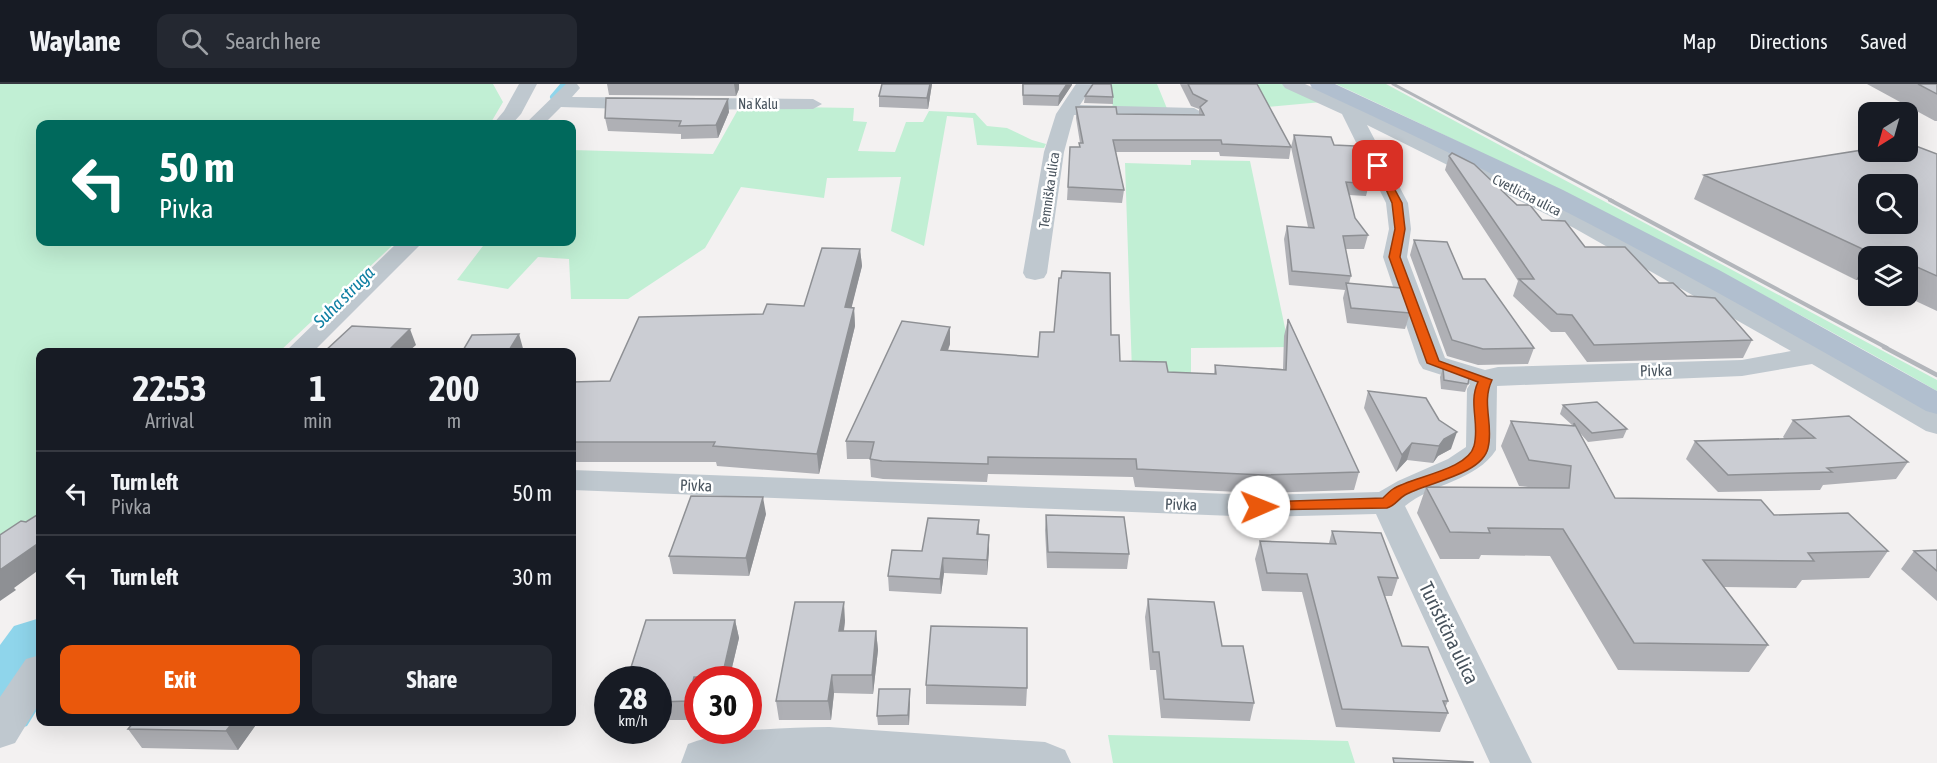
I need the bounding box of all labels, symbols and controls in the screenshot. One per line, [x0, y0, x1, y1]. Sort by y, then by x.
search box [157, 14, 577, 68]
text: Waylane [30, 25, 121, 57]
icon: search [178, 25, 211, 58]
text: Search here [226, 28, 321, 54]
text: Map [1682, 29, 1716, 53]
text: Directions [1749, 29, 1828, 53]
text: Saved [1861, 29, 1907, 53]
street label: Na Kalu [738, 96, 778, 112]
north arrow [1858, 102, 1918, 162]
map controls [1858, 102, 1918, 306]
pin [1352, 140, 1403, 191]
text: 50 m [159, 143, 234, 191]
icon: left [60, 144, 138, 222]
icon: arrive [1361, 149, 1394, 182]
street label: Temniška ulica [1036, 151, 1062, 229]
street label: Cvetlična ulica [1490, 171, 1564, 219]
button: search [1858, 174, 1918, 234]
text: Pivka [159, 193, 213, 224]
button: layers [1858, 246, 1918, 306]
water label: Suha struga [308, 261, 379, 332]
street label: Pivka [1640, 360, 1672, 380]
text: 22:53 [133, 367, 207, 409]
text: 1 [309, 367, 326, 409]
text: 200 [429, 367, 479, 409]
text: Arrival [145, 409, 194, 432]
text: min [303, 409, 332, 432]
text: m [447, 409, 461, 432]
text: Turn left [111, 469, 178, 495]
street label: Pivka [680, 475, 712, 495]
position arrow [1227, 475, 1291, 539]
icon: left [60, 477, 93, 510]
text: 50 m [512, 480, 552, 506]
street label: Pivka [1165, 494, 1197, 514]
text: Pivka [111, 495, 151, 518]
icon: left [60, 561, 93, 594]
text: Turn left [111, 564, 178, 590]
text: 30 m [512, 564, 552, 590]
street label: Turistična ulica [1415, 578, 1484, 688]
button: Exit [60, 645, 300, 714]
button: Share [312, 645, 552, 714]
speed limit sign: 30 [684, 666, 762, 744]
text: 28 [619, 681, 647, 715]
text: km/h [618, 712, 648, 729]

